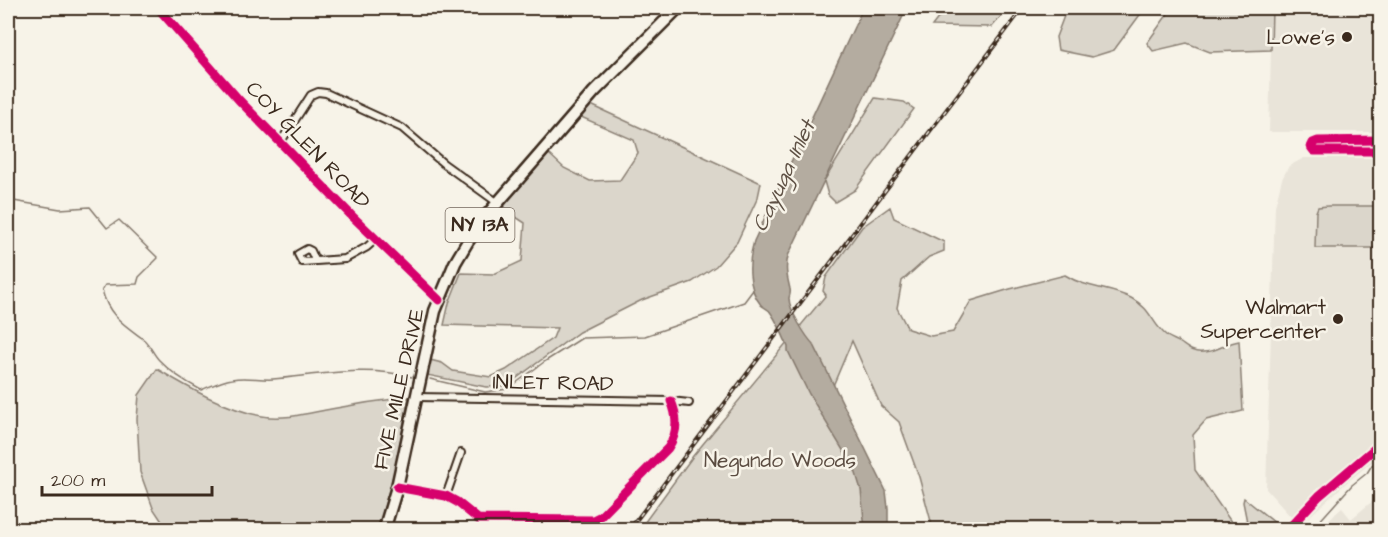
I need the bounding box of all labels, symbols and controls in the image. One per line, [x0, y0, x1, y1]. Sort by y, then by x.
place label: Lowe's [1266, 23, 1335, 52]
marker: Lowe's [1340, 30, 1354, 44]
street label: COY GLEN ROAD [239, 75, 377, 216]
water label: Cayuga Inlet [745, 113, 825, 237]
road number: NY 13A [446, 208, 514, 242]
place label: Walmart Supercenter [1201, 293, 1327, 347]
street label: FIVE MILE DRIVE [366, 305, 432, 473]
marker: Walmart Supercenter [1331, 312, 1345, 326]
street label: INLET ROAD [492, 367, 614, 399]
park label: Negundo Woods [704, 446, 856, 477]
scale bar [42, 459, 212, 497]
text: 200 m [51, 468, 105, 493]

